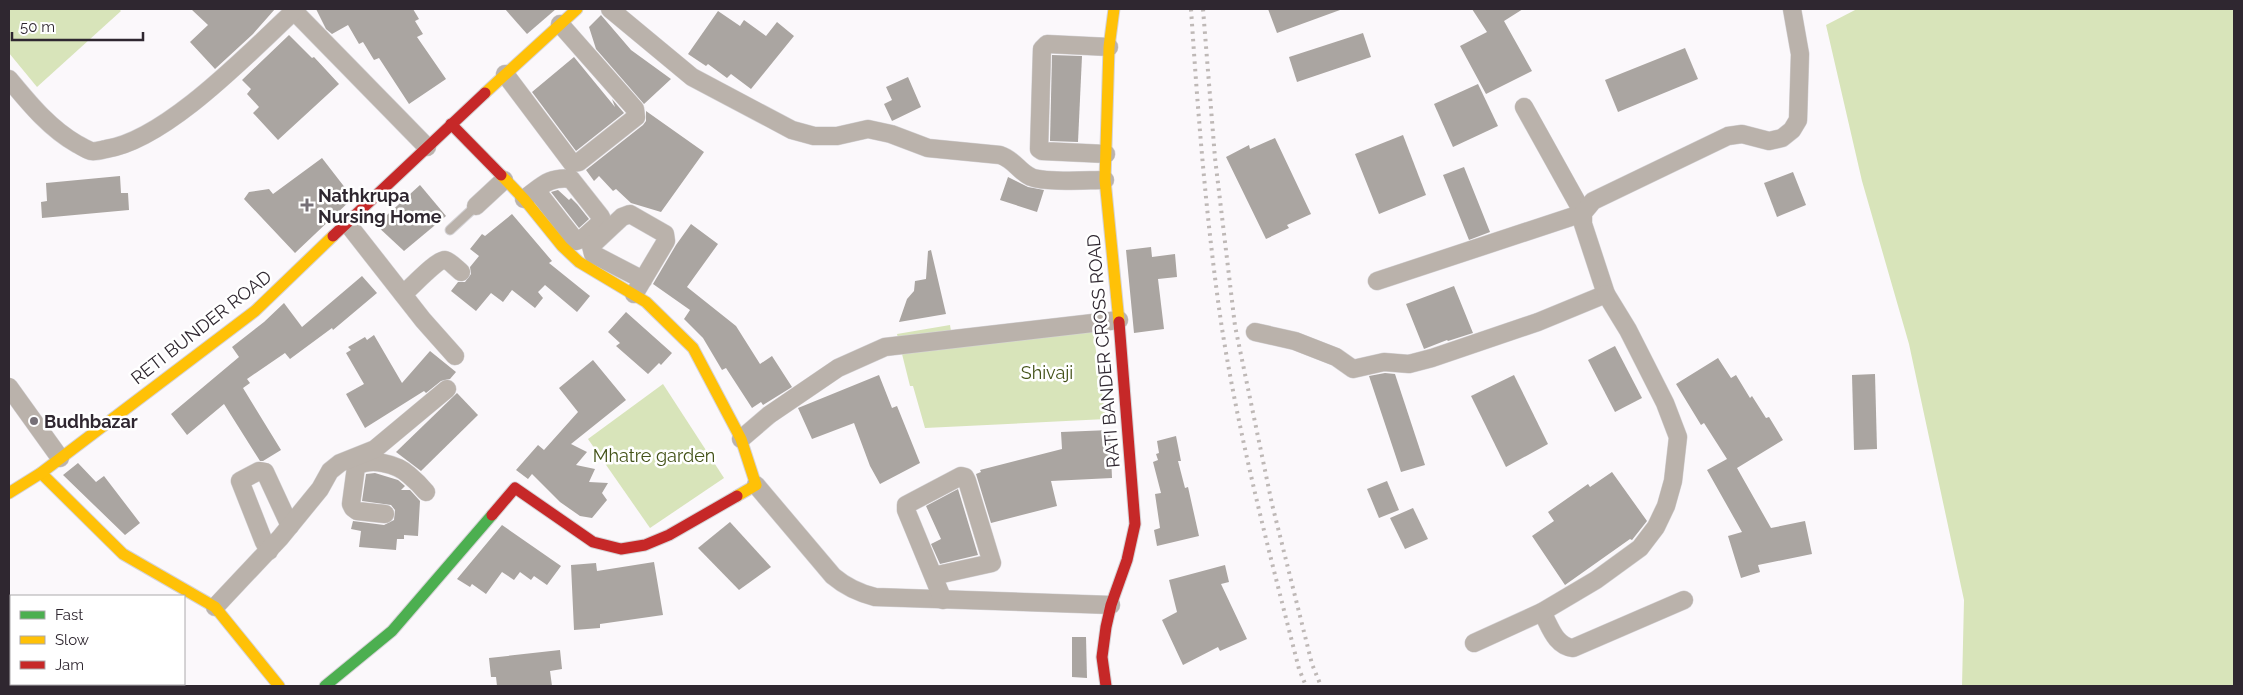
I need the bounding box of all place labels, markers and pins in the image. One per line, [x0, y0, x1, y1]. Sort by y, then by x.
place label: Nathkrupa Nursing Home [318, 185, 442, 227]
marker: Nathkrupa Nursing Home [300, 198, 314, 212]
place label: Budhbazar [44, 411, 138, 432]
marker: Budhbazar [28, 415, 40, 427]

